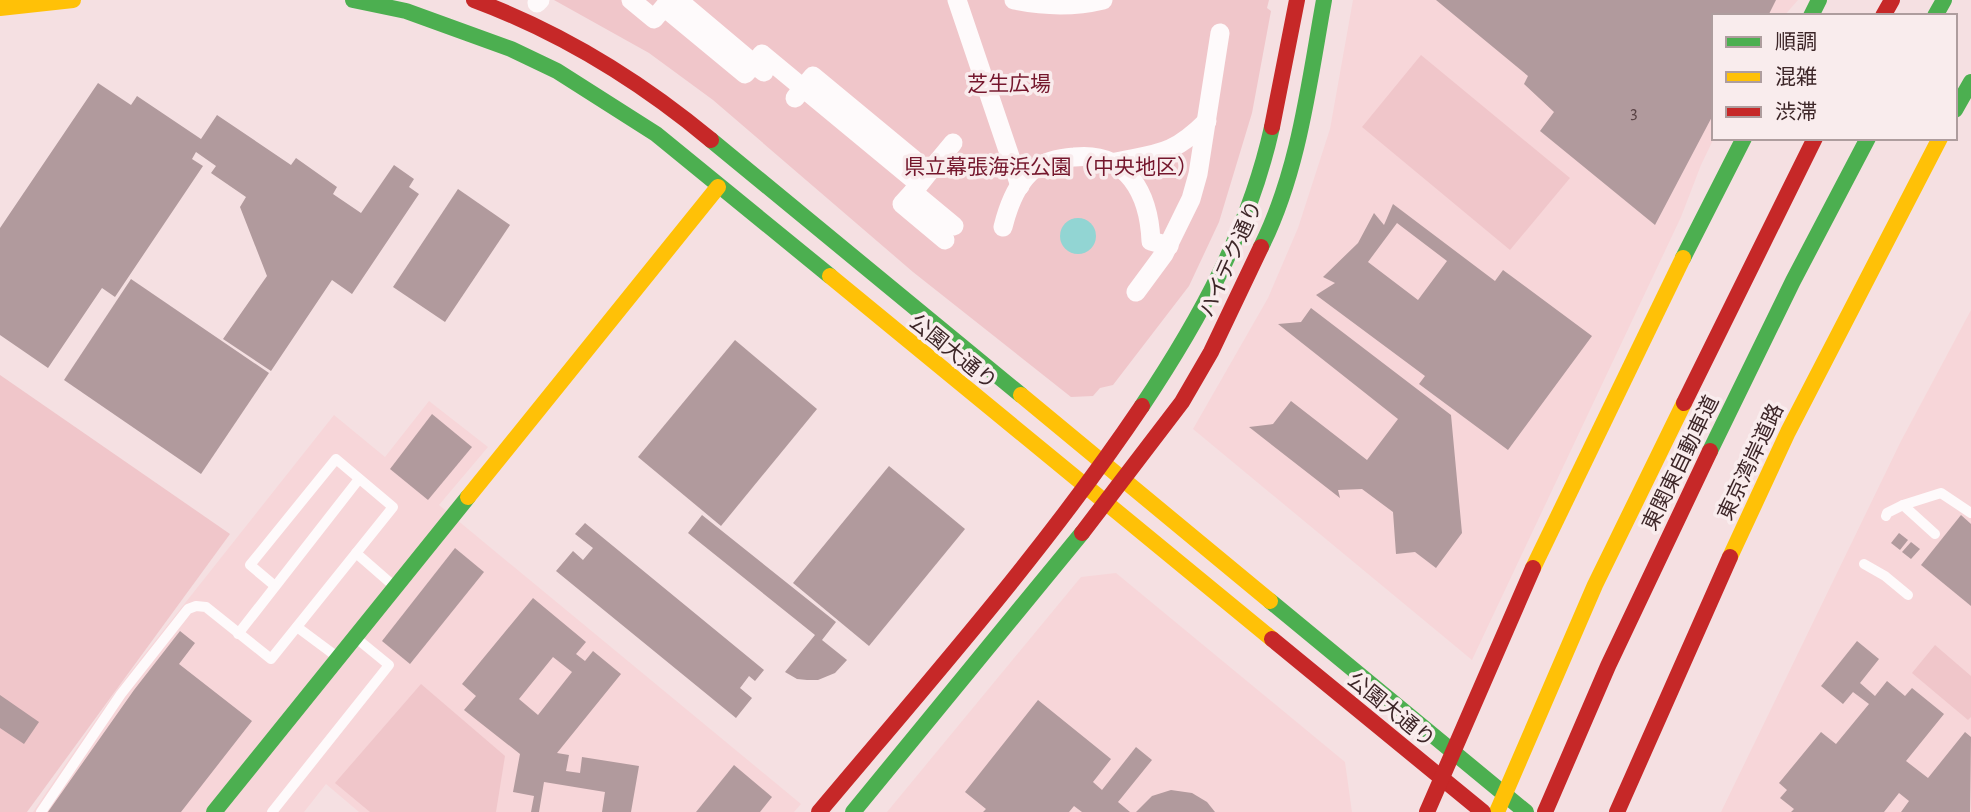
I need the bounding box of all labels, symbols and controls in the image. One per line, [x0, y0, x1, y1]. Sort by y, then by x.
legend [1712, 14, 1957, 140]
text: 順調 [1775, 31, 1817, 53]
text: 混雑 [1775, 66, 1817, 88]
park label: 芝生広場 [967, 73, 1051, 95]
text: 渋滞 [1775, 101, 1817, 123]
house number: 3 [1630, 104, 1638, 122]
park label: 県立幕張海浜公園（中央地区） [904, 156, 1198, 178]
street label: ハイテク通り [1195, 197, 1266, 320]
street label: 公園大通り [906, 310, 1001, 393]
street label: 東関東自動車道 [1638, 392, 1723, 534]
street label: 東京湾岸道路 [1714, 400, 1787, 524]
street label: 公園大通り [1344, 668, 1439, 751]

